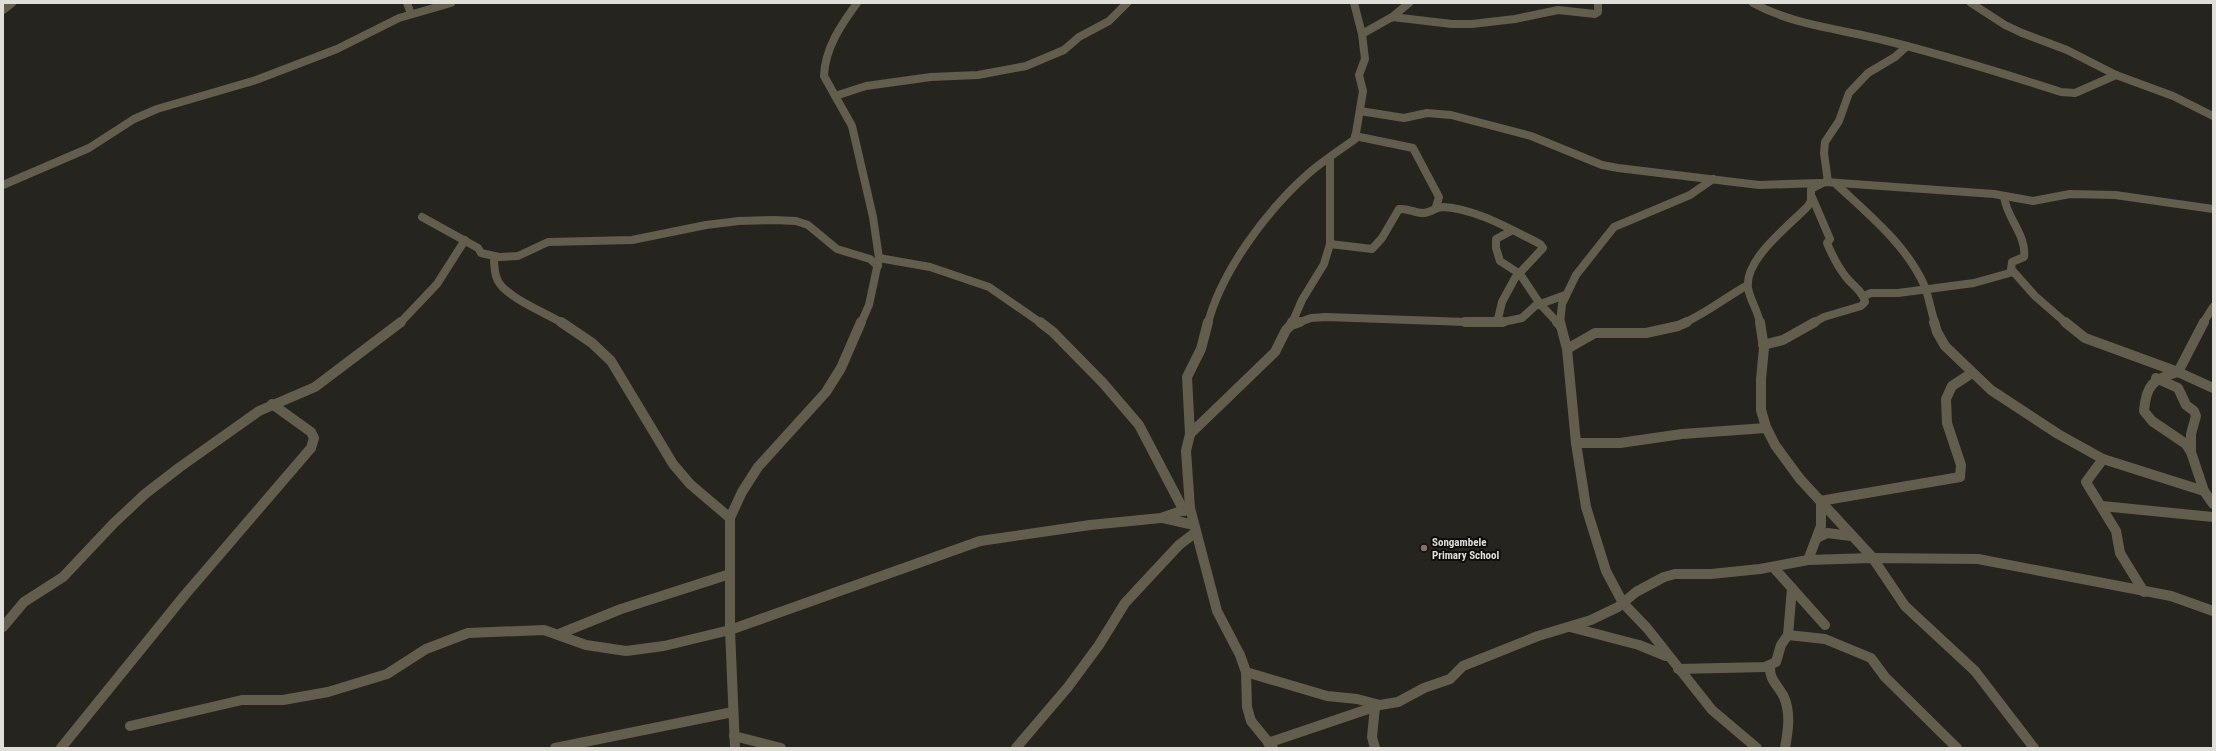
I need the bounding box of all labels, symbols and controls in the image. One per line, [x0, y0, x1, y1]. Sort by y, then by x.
place label: Songambele Primary School [1432, 536, 1500, 562]
marker: Songambele Primary School [1419, 543, 1429, 553]

